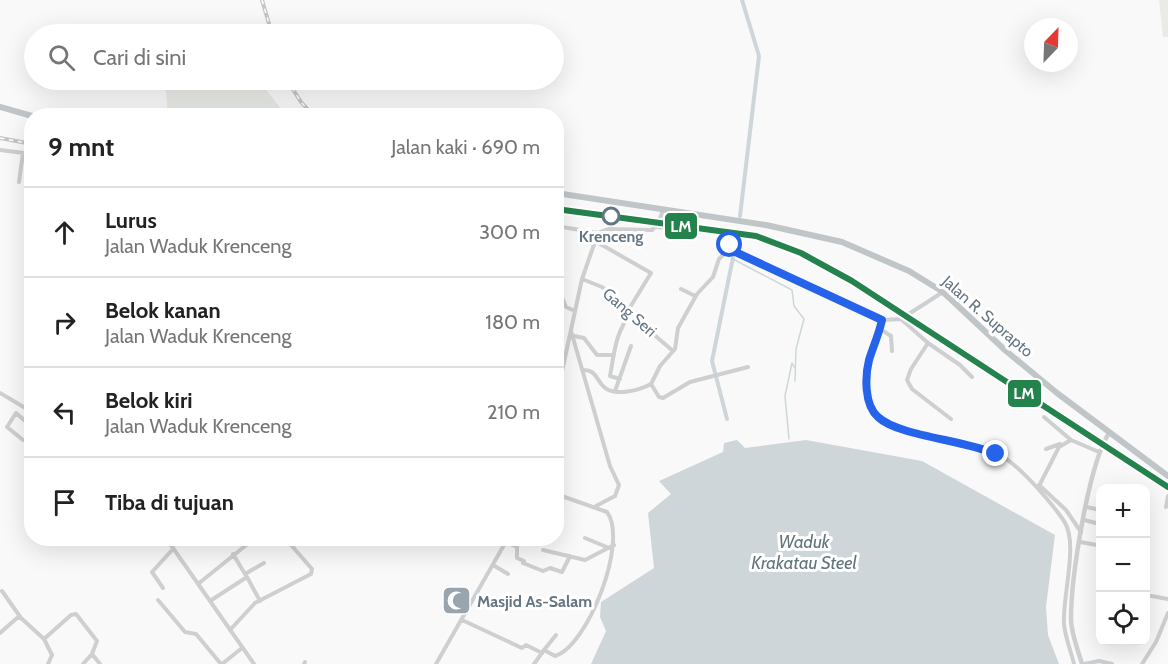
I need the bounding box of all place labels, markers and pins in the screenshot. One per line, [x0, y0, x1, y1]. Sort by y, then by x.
marker: Krenceng [602, 207, 620, 225]
place label: Krenceng [579, 227, 643, 246]
mosque icon: Masjid As-Salam [440, 585, 472, 617]
place label: Masjid As-Salam [477, 592, 592, 611]

